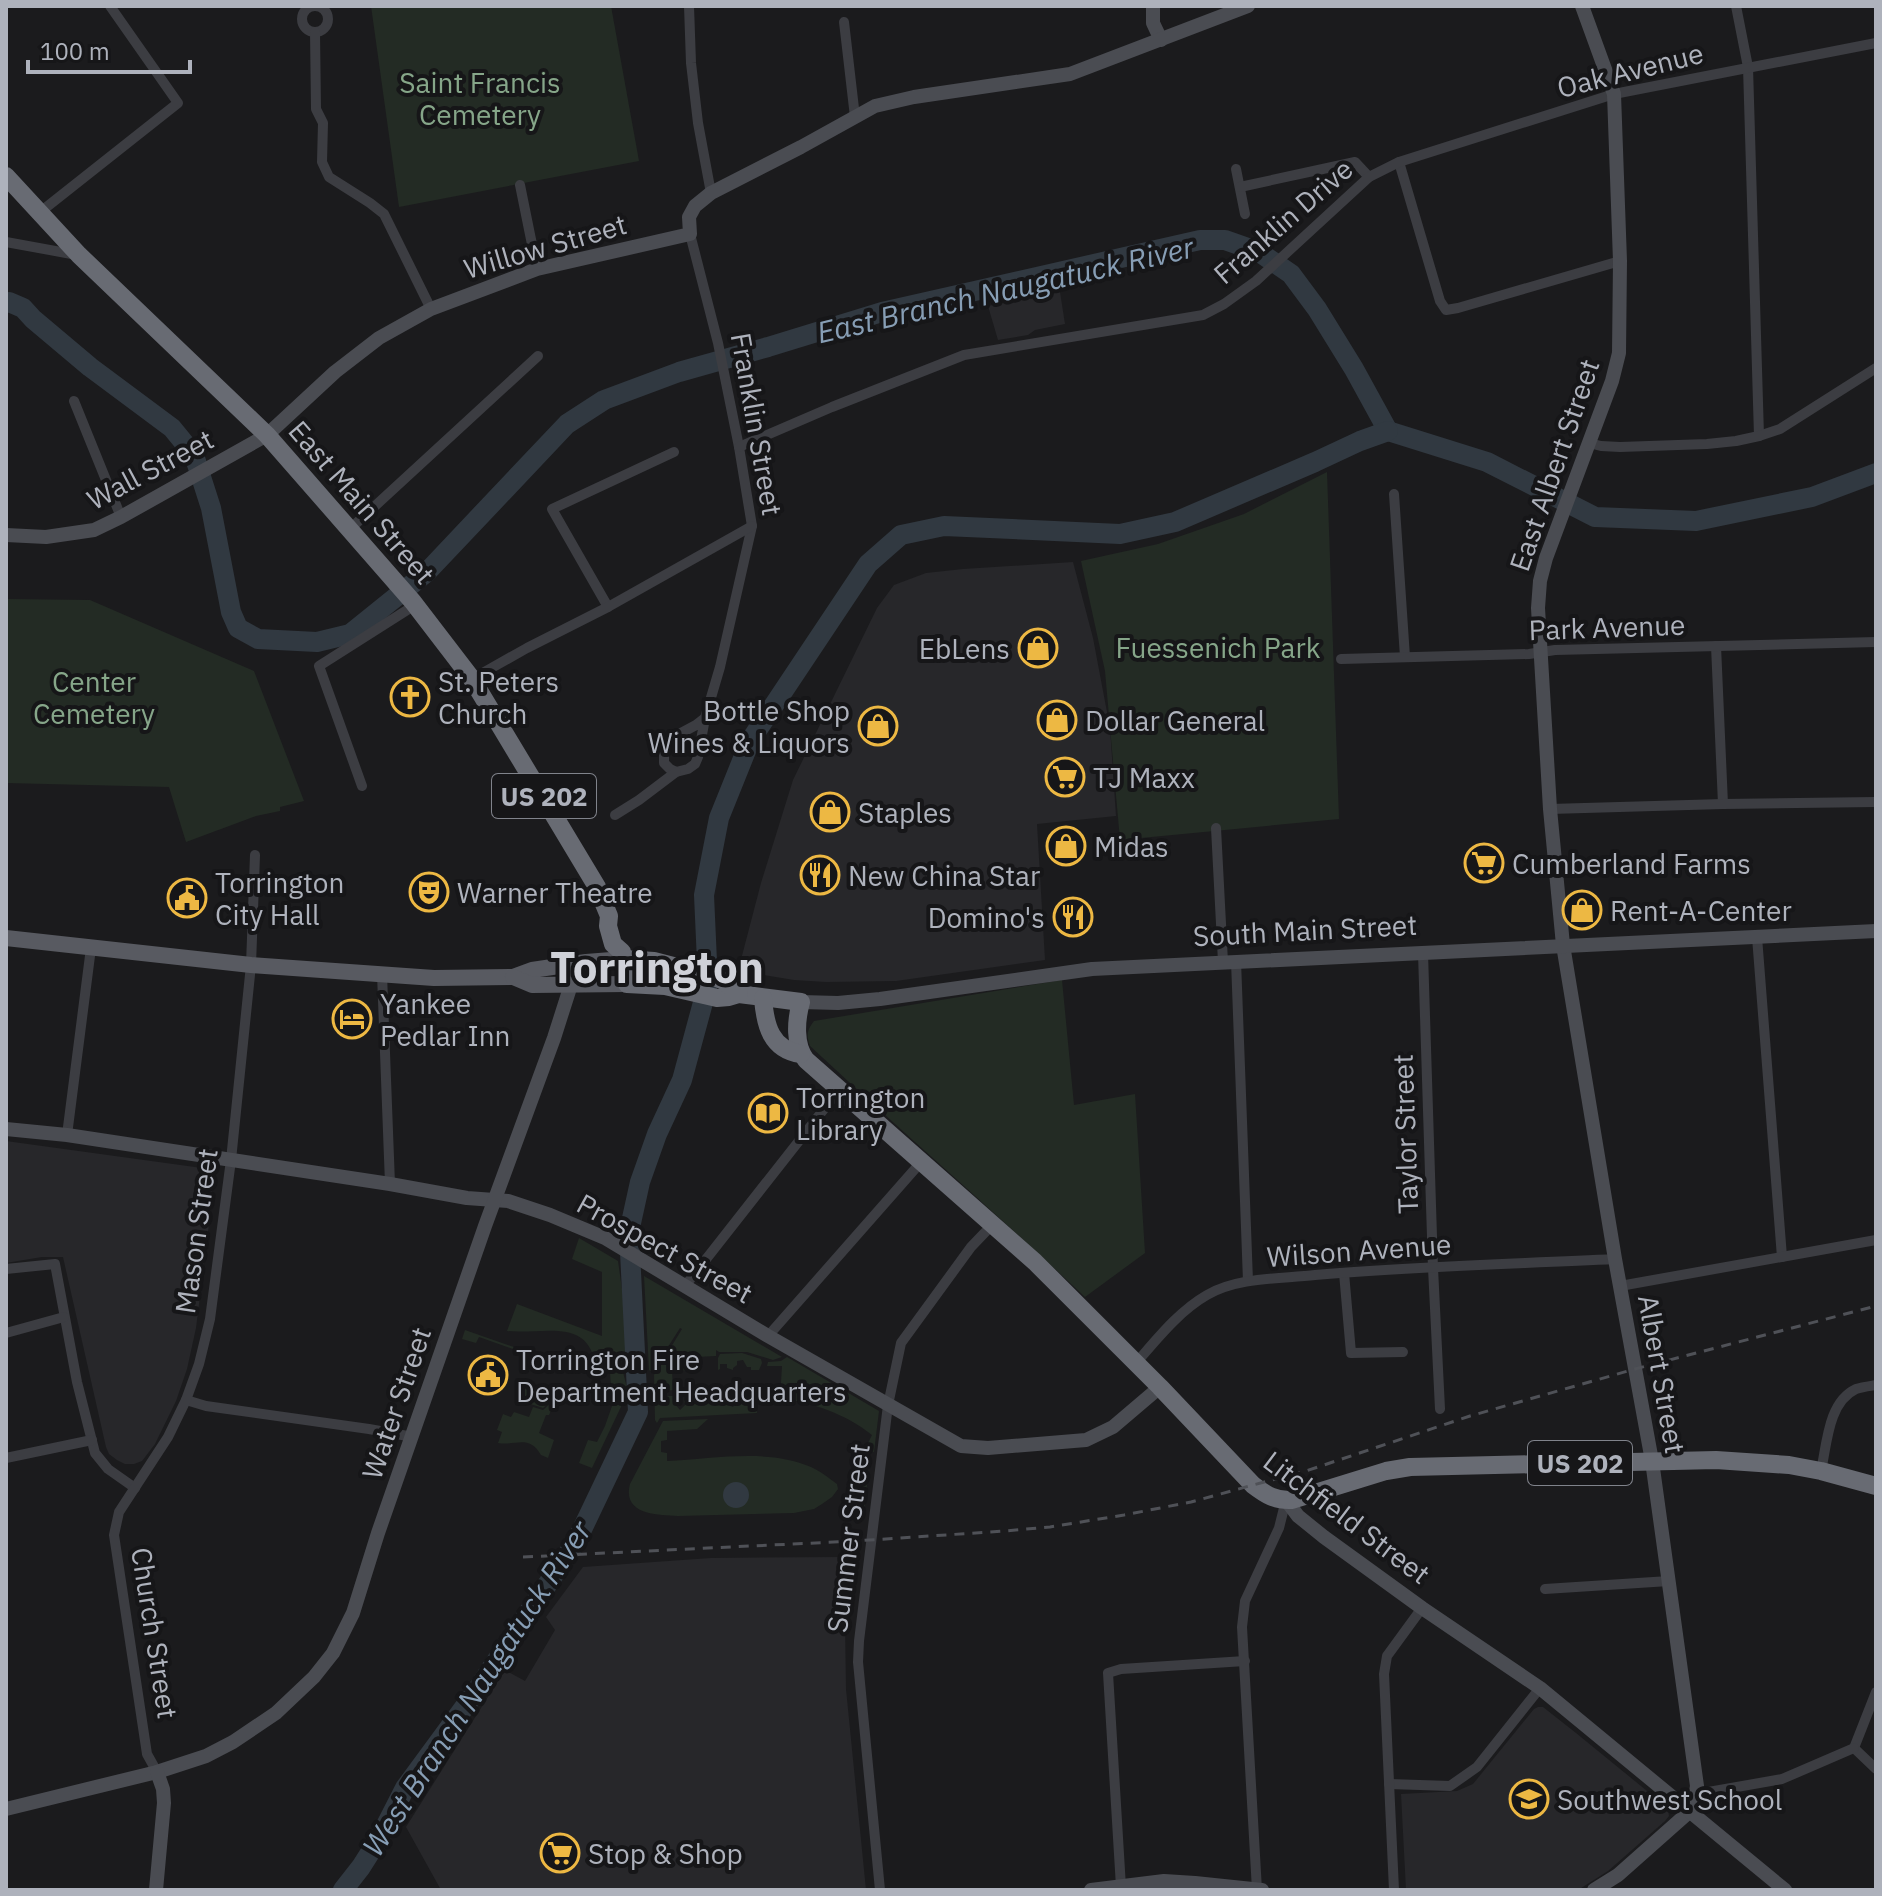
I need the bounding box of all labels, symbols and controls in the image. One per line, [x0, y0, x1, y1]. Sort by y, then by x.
scale bar [28, 24, 190, 74]
street label: Oak Avenue [1553, 34, 1707, 106]
text: 100 m [40, 35, 110, 67]
park label: Saint Francis Cemetery [399, 64, 561, 133]
street label: Franklin Drive [1206, 150, 1360, 292]
street label: Willow Street [459, 205, 631, 287]
water label: East Branch Naugatuck River [813, 226, 1198, 351]
street label: Franklin Street [723, 330, 791, 518]
street label: East Albert Street [1500, 354, 1608, 576]
street label: East Main Street [281, 412, 443, 592]
street label: Wall Street [80, 420, 220, 518]
street label: Park Avenue [1528, 606, 1686, 648]
shop icon: EbLens [1017, 627, 1059, 669]
park label: Fuessenich Park [1116, 629, 1321, 666]
place label: EbLens [919, 630, 1010, 667]
park label: Center Cemetery [33, 663, 155, 732]
place label: St. Peters Church [438, 663, 559, 732]
church icon: St. Peters Church [389, 676, 431, 718]
place label: Bottle Shop Wines & Liquors [648, 692, 850, 761]
shop icon: Dollar General [1036, 699, 1078, 741]
place label: Dollar General [1085, 702, 1265, 739]
shop icon: Bottle Shop Wines & Liquors [857, 705, 899, 747]
supermarket icon: TJ Maxx [1044, 756, 1086, 798]
place label: TJ Maxx [1093, 759, 1195, 796]
road number: US 202 [492, 774, 596, 818]
shop icon: Staples [809, 791, 851, 833]
place label: Staples [858, 794, 952, 831]
shop icon: Midas [1045, 825, 1087, 867]
place label: Midas [1094, 828, 1169, 865]
supermarket icon: Cumberland Farms [1463, 842, 1505, 884]
place label: Cumberland Farms [1512, 845, 1751, 882]
restaurant icon: New China Star [799, 854, 841, 896]
place label: New China Star [848, 857, 1040, 894]
place label: Torrington City Hall [215, 864, 344, 933]
theatre icon: Warner Theatre [408, 871, 450, 913]
place label: Warner Theatre [457, 874, 653, 911]
public building icon: Torrington City Hall [166, 877, 208, 919]
shop icon: Rent-A-Center [1561, 889, 1603, 931]
place label: Rent-A-Center [1610, 892, 1792, 929]
restaurant icon: Domino's [1052, 896, 1094, 938]
place label: Domino's [928, 899, 1045, 936]
street label: South Main Street [1192, 906, 1418, 954]
district label: Torrington [550, 938, 764, 995]
place label: Yankee Pedlar Inn [380, 985, 510, 1054]
hotel icon: Yankee Pedlar Inn [331, 998, 373, 1040]
street label: Taylor Street [1384, 1053, 1426, 1215]
place label: Torrington Library [796, 1079, 925, 1148]
library icon: Torrington Library [747, 1092, 789, 1134]
street label: Mason Street [166, 1146, 226, 1316]
street label: Prospect Street [571, 1185, 759, 1311]
street label: Wilson Avenue [1265, 1225, 1453, 1275]
street label: Albert Street [1630, 1292, 1694, 1456]
street label: Water Street [353, 1322, 439, 1484]
place label: Torrington Fire Department Headquarters [516, 1341, 847, 1410]
public building icon: Torrington Fire Department Headquarters [467, 1354, 509, 1396]
street label: Summer Street [818, 1441, 878, 1635]
road number: US 202 [1528, 1441, 1632, 1485]
street label: Litchfield Street [1256, 1442, 1438, 1592]
water label: West Branch Naugatuck River [353, 1512, 600, 1863]
street label: Church Street [123, 1545, 187, 1721]
school or university icon: Southwest School [1508, 1778, 1550, 1820]
place label: Southwest School [1557, 1781, 1782, 1818]
supermarket icon: Stop & Shop [539, 1832, 581, 1874]
place label: Stop & Shop [588, 1835, 743, 1872]

